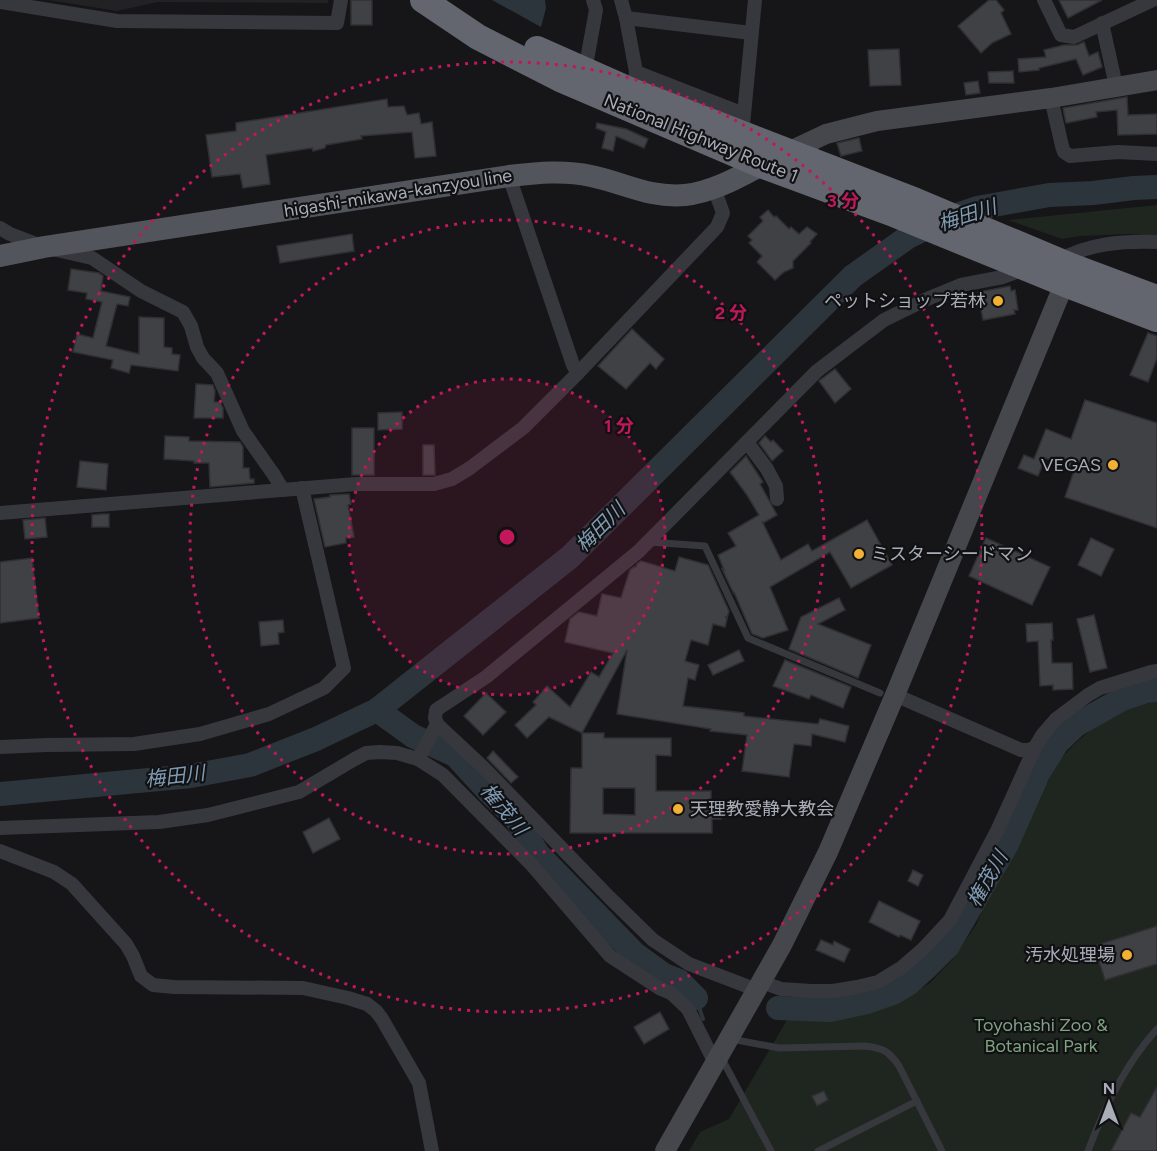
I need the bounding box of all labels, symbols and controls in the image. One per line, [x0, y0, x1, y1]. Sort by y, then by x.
street label: National Highway Route 1 [601, 89, 801, 187]
street label: higashi-mikawa-kanzyou line [282, 164, 514, 222]
text: 3 分 [827, 190, 859, 212]
water label: 梅田川 [935, 194, 1001, 236]
place label: ペットショップ若林 [824, 290, 986, 312]
marker: ペットショップ若林 [991, 294, 1005, 308]
text: 2 分 [715, 302, 747, 324]
text: 1 分 [604, 415, 634, 437]
place label: VEGAS [1041, 454, 1101, 476]
marker: VEGAS [1106, 458, 1120, 472]
water label: 梅田川 [570, 496, 631, 557]
centre of rings [497, 527, 517, 547]
place label: ミスターシードマン [871, 543, 1033, 565]
marker: ミスターシードマン [852, 547, 866, 561]
water label: 梅田川 [144, 760, 208, 792]
water label: 権茂川 [476, 778, 534, 841]
place label: 天理教愛静大教会 [690, 798, 834, 820]
marker: 天理教愛静大教会 [671, 802, 685, 816]
water label: 権茂川 [962, 845, 1013, 911]
place label: 汚水処理場 [1025, 944, 1115, 966]
marker: 汚水処理場 [1120, 948, 1134, 962]
park label: Toyohashi Zoo & Botanical Park [974, 1014, 1108, 1057]
north arrow [1079, 1073, 1139, 1133]
text: N [1103, 1079, 1115, 1098]

